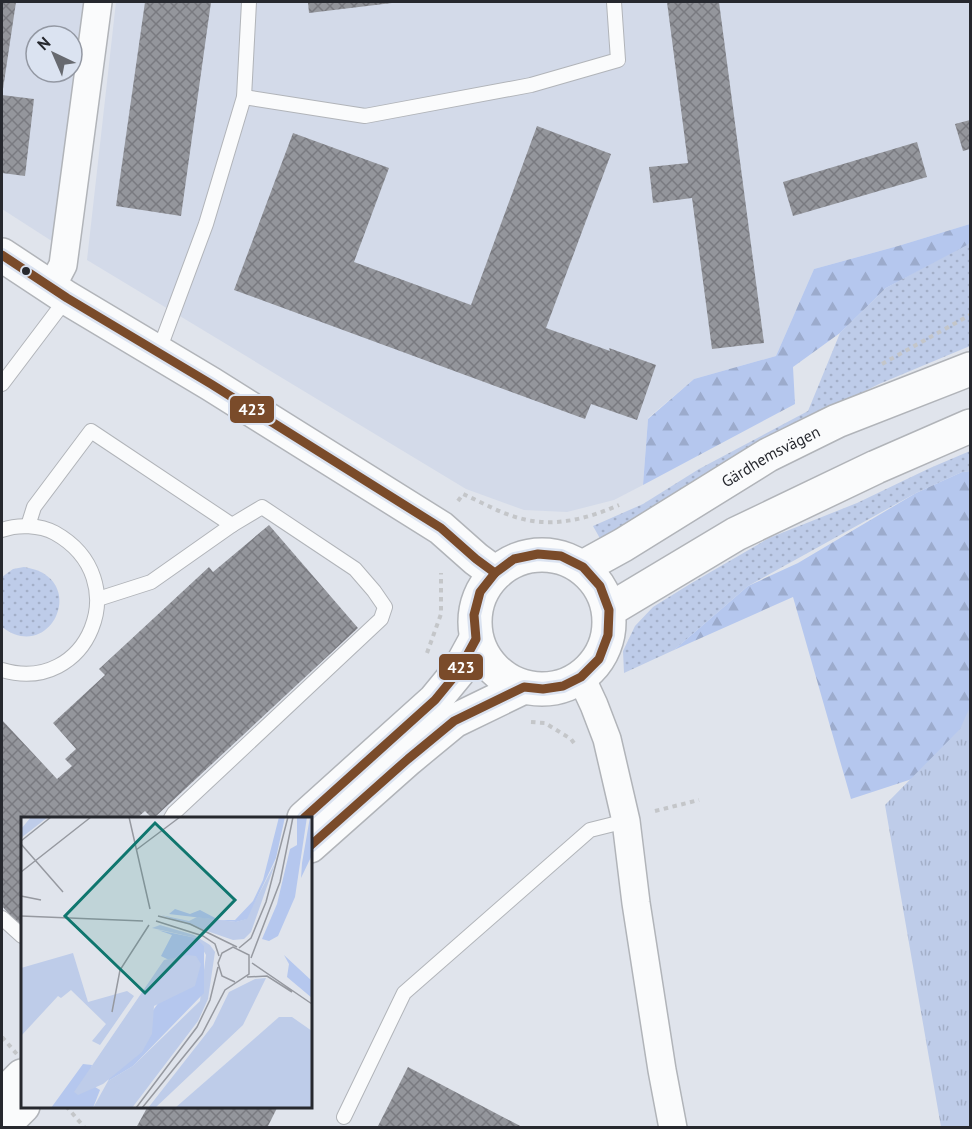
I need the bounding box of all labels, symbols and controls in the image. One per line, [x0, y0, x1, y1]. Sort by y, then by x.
north arrow [24, 24, 84, 84]
text: N [33, 32, 54, 54]
unlabelled marker [20, 265, 32, 277]
line badge: 423 [229, 395, 275, 424]
text: 423 [238, 399, 266, 419]
street label: Gärdhemsvägen [718, 421, 823, 492]
line badge: 423 [438, 653, 484, 681]
text: 423 [447, 657, 475, 677]
inset map [21, 817, 312, 1108]

